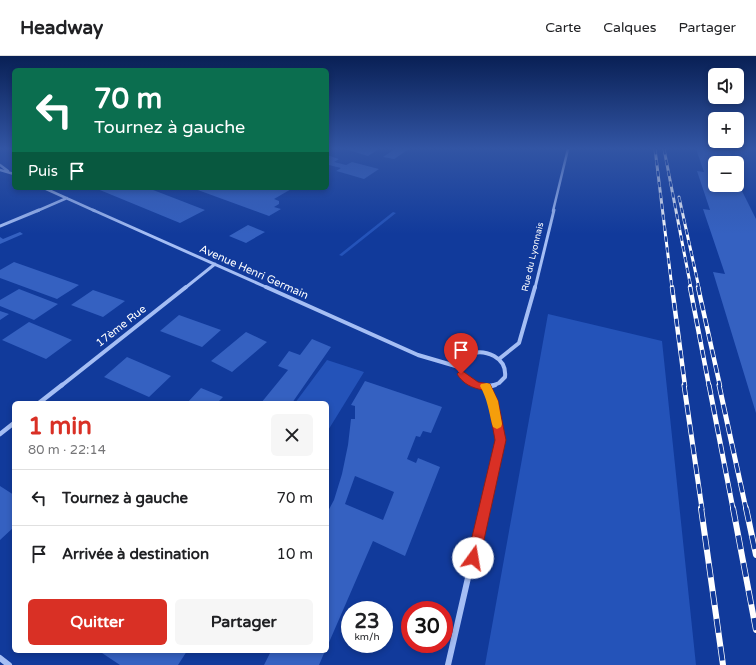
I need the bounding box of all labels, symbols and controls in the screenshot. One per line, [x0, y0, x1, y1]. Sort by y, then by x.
text: Headway [20, 17, 103, 39]
text: Carte [545, 19, 581, 36]
text: Calques [603, 19, 656, 36]
text: Partager [678, 19, 736, 36]
map controls [708, 68, 744, 192]
button: sound [708, 68, 744, 104]
text: 70 m [94, 82, 162, 116]
icon: left [28, 84, 80, 136]
button: + [708, 112, 744, 148]
text: Tournez à gauche [94, 116, 245, 138]
button: − [708, 156, 744, 192]
icon: arrive [66, 160, 88, 182]
text: Puis [28, 162, 58, 180]
street label: Rue du Lyonnais [520, 221, 546, 293]
street label: Avenue Henri Germain [198, 242, 310, 302]
street label: 17ème Rue [93, 302, 149, 350]
pin [444, 333, 478, 374]
icon: arrive [450, 339, 472, 361]
text: 1 min [28, 412, 92, 441]
button: close [271, 414, 313, 456]
text: 80 m · 22:14 [28, 442, 106, 458]
icon: left [28, 487, 50, 509]
text: Tournez à gauche [62, 489, 188, 507]
text: 70 m [276, 489, 313, 507]
position arrow [452, 537, 494, 579]
icon: arrive [28, 543, 50, 565]
text: Arrivée à destination [62, 545, 209, 563]
text: 10 m [276, 545, 313, 563]
button: Quitter [28, 599, 167, 645]
button: Partager [175, 599, 313, 645]
speed limit sign: 30 [401, 601, 453, 653]
text: 23 [354, 610, 380, 634]
text: km/h [354, 631, 380, 643]

